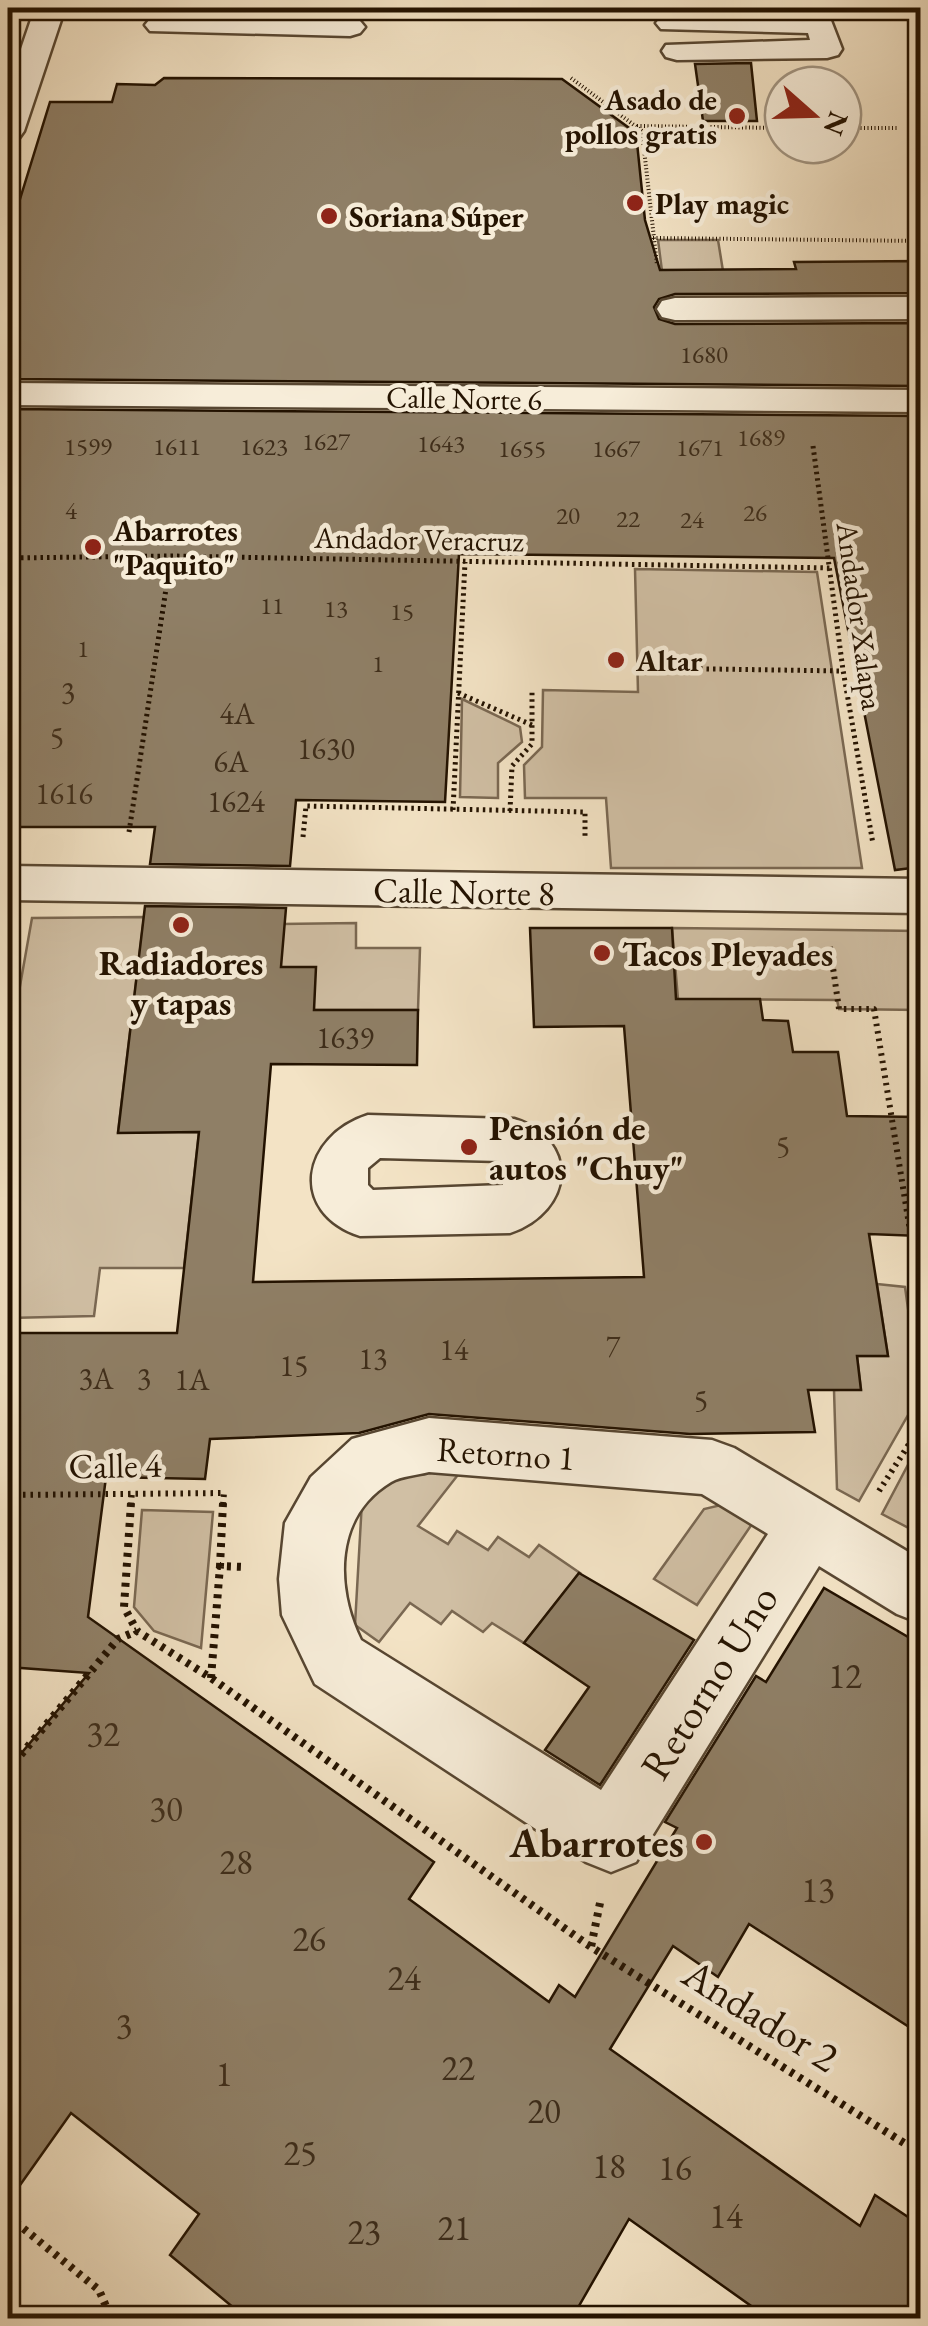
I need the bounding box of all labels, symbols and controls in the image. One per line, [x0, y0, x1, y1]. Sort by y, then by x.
north arrow [763, 65, 863, 165]
place label: Asado de pollos gratis [565, 80, 717, 153]
marker: Asado de pollos gratis [726, 105, 748, 127]
text: N [816, 107, 857, 141]
place label: Play magic [655, 184, 789, 223]
marker: Play magic [624, 192, 646, 214]
place label: Soriana Súper [349, 197, 524, 236]
marker: Soriana Súper [318, 205, 340, 227]
house number: 1680 [680, 338, 728, 370]
street label: Calle Norte 6 [386, 377, 542, 419]
house number: 1689 [737, 421, 785, 453]
house number: 1627 [302, 425, 351, 457]
house number: 1643 [417, 427, 465, 459]
house number: 1599 [64, 430, 112, 462]
house number: 1611 [153, 430, 201, 462]
house number: 1623 [240, 430, 288, 462]
house number: 1671 [676, 431, 724, 463]
house number: 1655 [498, 432, 546, 464]
house number: 1667 [592, 432, 641, 464]
house number: 4 [65, 494, 78, 526]
house number: 26 [743, 496, 767, 528]
house number: 20 [556, 499, 580, 531]
house number: 22 [616, 502, 640, 534]
house number: 24 [680, 503, 705, 535]
place label: Abarrotes "Paquito" [112, 511, 238, 584]
street label: Andador Veracruz [313, 518, 525, 560]
street label: Andador Xalapa [827, 519, 892, 712]
marker: Abarrotes "Paquito" [82, 536, 104, 558]
house number: 11 [260, 589, 284, 621]
house number: 13 [324, 592, 348, 624]
house number: 15 [390, 595, 414, 627]
house number: 1 [77, 632, 89, 664]
place label: Altar [635, 641, 703, 680]
house number: 1 [372, 647, 384, 679]
marker: Altar [605, 649, 627, 671]
house number: 3 [61, 673, 75, 712]
house number: 4A [219, 694, 255, 733]
house number: 5 [50, 718, 64, 757]
house number: 1630 [297, 729, 355, 768]
house number: 6A [213, 742, 249, 781]
house number: 1616 [35, 774, 93, 813]
house number: 1624 [207, 782, 265, 821]
street label: Calle Norte 8 [373, 867, 555, 915]
marker: Radiadores y tapas [170, 914, 192, 936]
place label: Tacos Pleyades [622, 931, 833, 976]
place label: Radiadores y tapas [99, 940, 263, 1025]
marker: Tacos Pleyades [591, 942, 613, 964]
house number: 1639 [316, 1018, 374, 1057]
place label: Pensión de autos "Chuy" [489, 1105, 684, 1190]
house number: 5 [776, 1127, 790, 1166]
marker: Pensión de autos "Chuy" [458, 1136, 480, 1158]
house number: 7 [606, 1326, 621, 1365]
house number: 14 [440, 1330, 469, 1369]
house number: 13 [359, 1339, 387, 1378]
house number: 15 [280, 1346, 308, 1385]
house number: 3A [78, 1359, 114, 1398]
house number: 3 [137, 1359, 151, 1398]
house number: 1A [174, 1360, 210, 1399]
house number: 5 [694, 1381, 708, 1420]
street label: Retorno 1 [435, 1426, 577, 1480]
street label: Calle 4 [68, 1442, 162, 1488]
street label: Retorno Uno [627, 1574, 791, 1790]
house number: 12 [828, 1653, 862, 1698]
house number: 32 [86, 1711, 120, 1756]
house number: 30 [149, 1786, 183, 1831]
place label: Abarrotes [508, 1815, 684, 1870]
marker: Abarrotes [693, 1831, 715, 1853]
house number: 28 [219, 1839, 253, 1884]
house number: 13 [801, 1867, 835, 1912]
house number: 26 [292, 1916, 326, 1961]
street label: Andador 2 [672, 1945, 849, 2084]
house number: 24 [387, 1955, 421, 2000]
house number: 3 [116, 2003, 132, 2048]
house number: 22 [441, 2045, 475, 2090]
house number: 1 [216, 2051, 232, 2096]
house number: 20 [527, 2088, 561, 2133]
house number: 25 [283, 2130, 317, 2175]
house number: 18 [592, 2143, 626, 2188]
house number: 16 [658, 2145, 692, 2190]
house number: 14 [709, 2193, 743, 2238]
house number: 21 [437, 2205, 471, 2250]
house number: 23 [347, 2209, 381, 2254]

